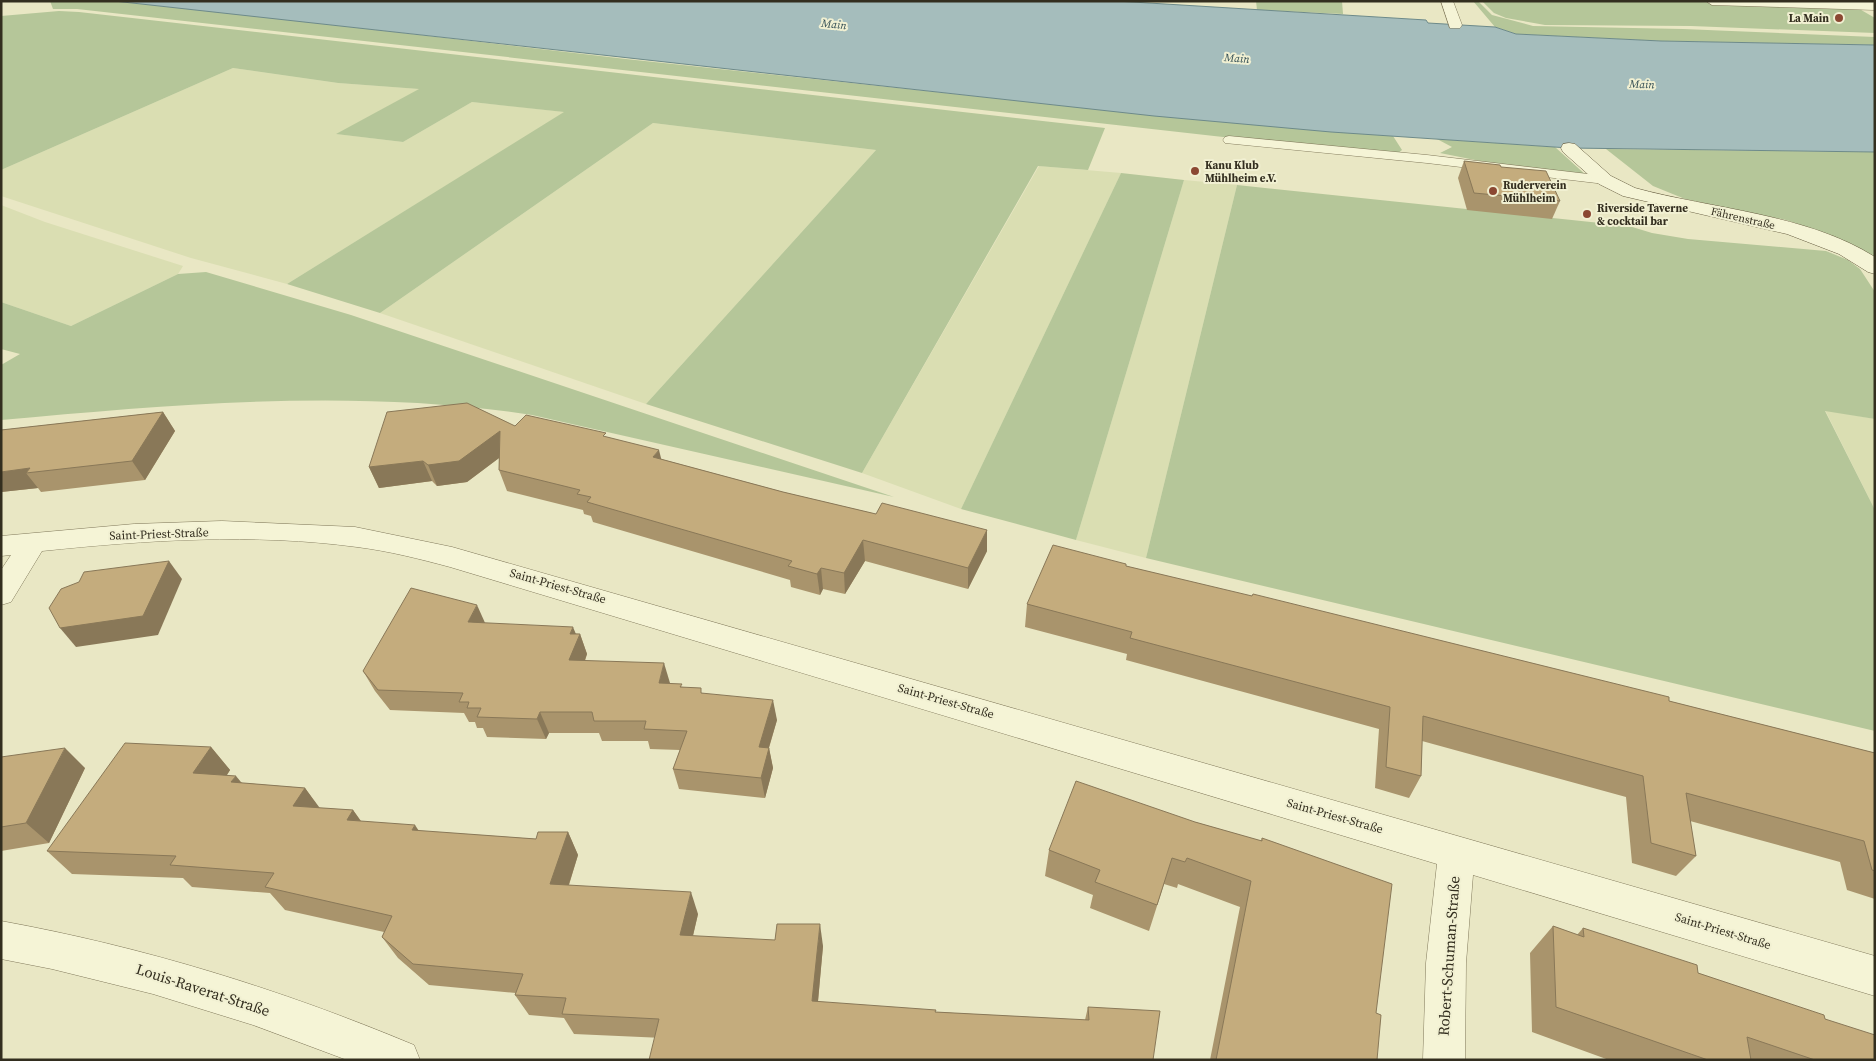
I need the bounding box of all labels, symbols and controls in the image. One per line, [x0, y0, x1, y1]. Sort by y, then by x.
place label: La Main [1789, 11, 1829, 26]
marker: La Main [1833, 12, 1845, 24]
water label: Main [820, 16, 848, 33]
water label: Main [1223, 50, 1251, 67]
water label: Main [1628, 77, 1656, 92]
place label: Kanu Klub Mühlheim e.V. [1205, 158, 1277, 186]
marker: Kanu Klub Mühlheim e.V. [1189, 165, 1201, 177]
place label: Ruderverein Mühlheim [1503, 178, 1567, 206]
marker: Ruderverein Mühlheim [1487, 185, 1499, 197]
place label: Riverside Taverne & cocktail bar [1597, 201, 1688, 229]
street label: Fährenstraße [1709, 204, 1777, 233]
marker: Riverside Taverne & cocktail bar [1581, 208, 1593, 220]
street label: Saint-Priest-Straße [109, 524, 209, 544]
street label: Saint-Priest-Straße [508, 565, 608, 607]
street label: Saint-Priest-Straße [896, 680, 996, 722]
street label: Saint-Priest-Straße [1285, 795, 1385, 837]
street label: Robert-Schuman-Straße [1432, 875, 1465, 1037]
street label: Saint-Priest-Straße [1673, 909, 1773, 953]
street label: Louis-Raverat-Straße [134, 958, 273, 1021]

